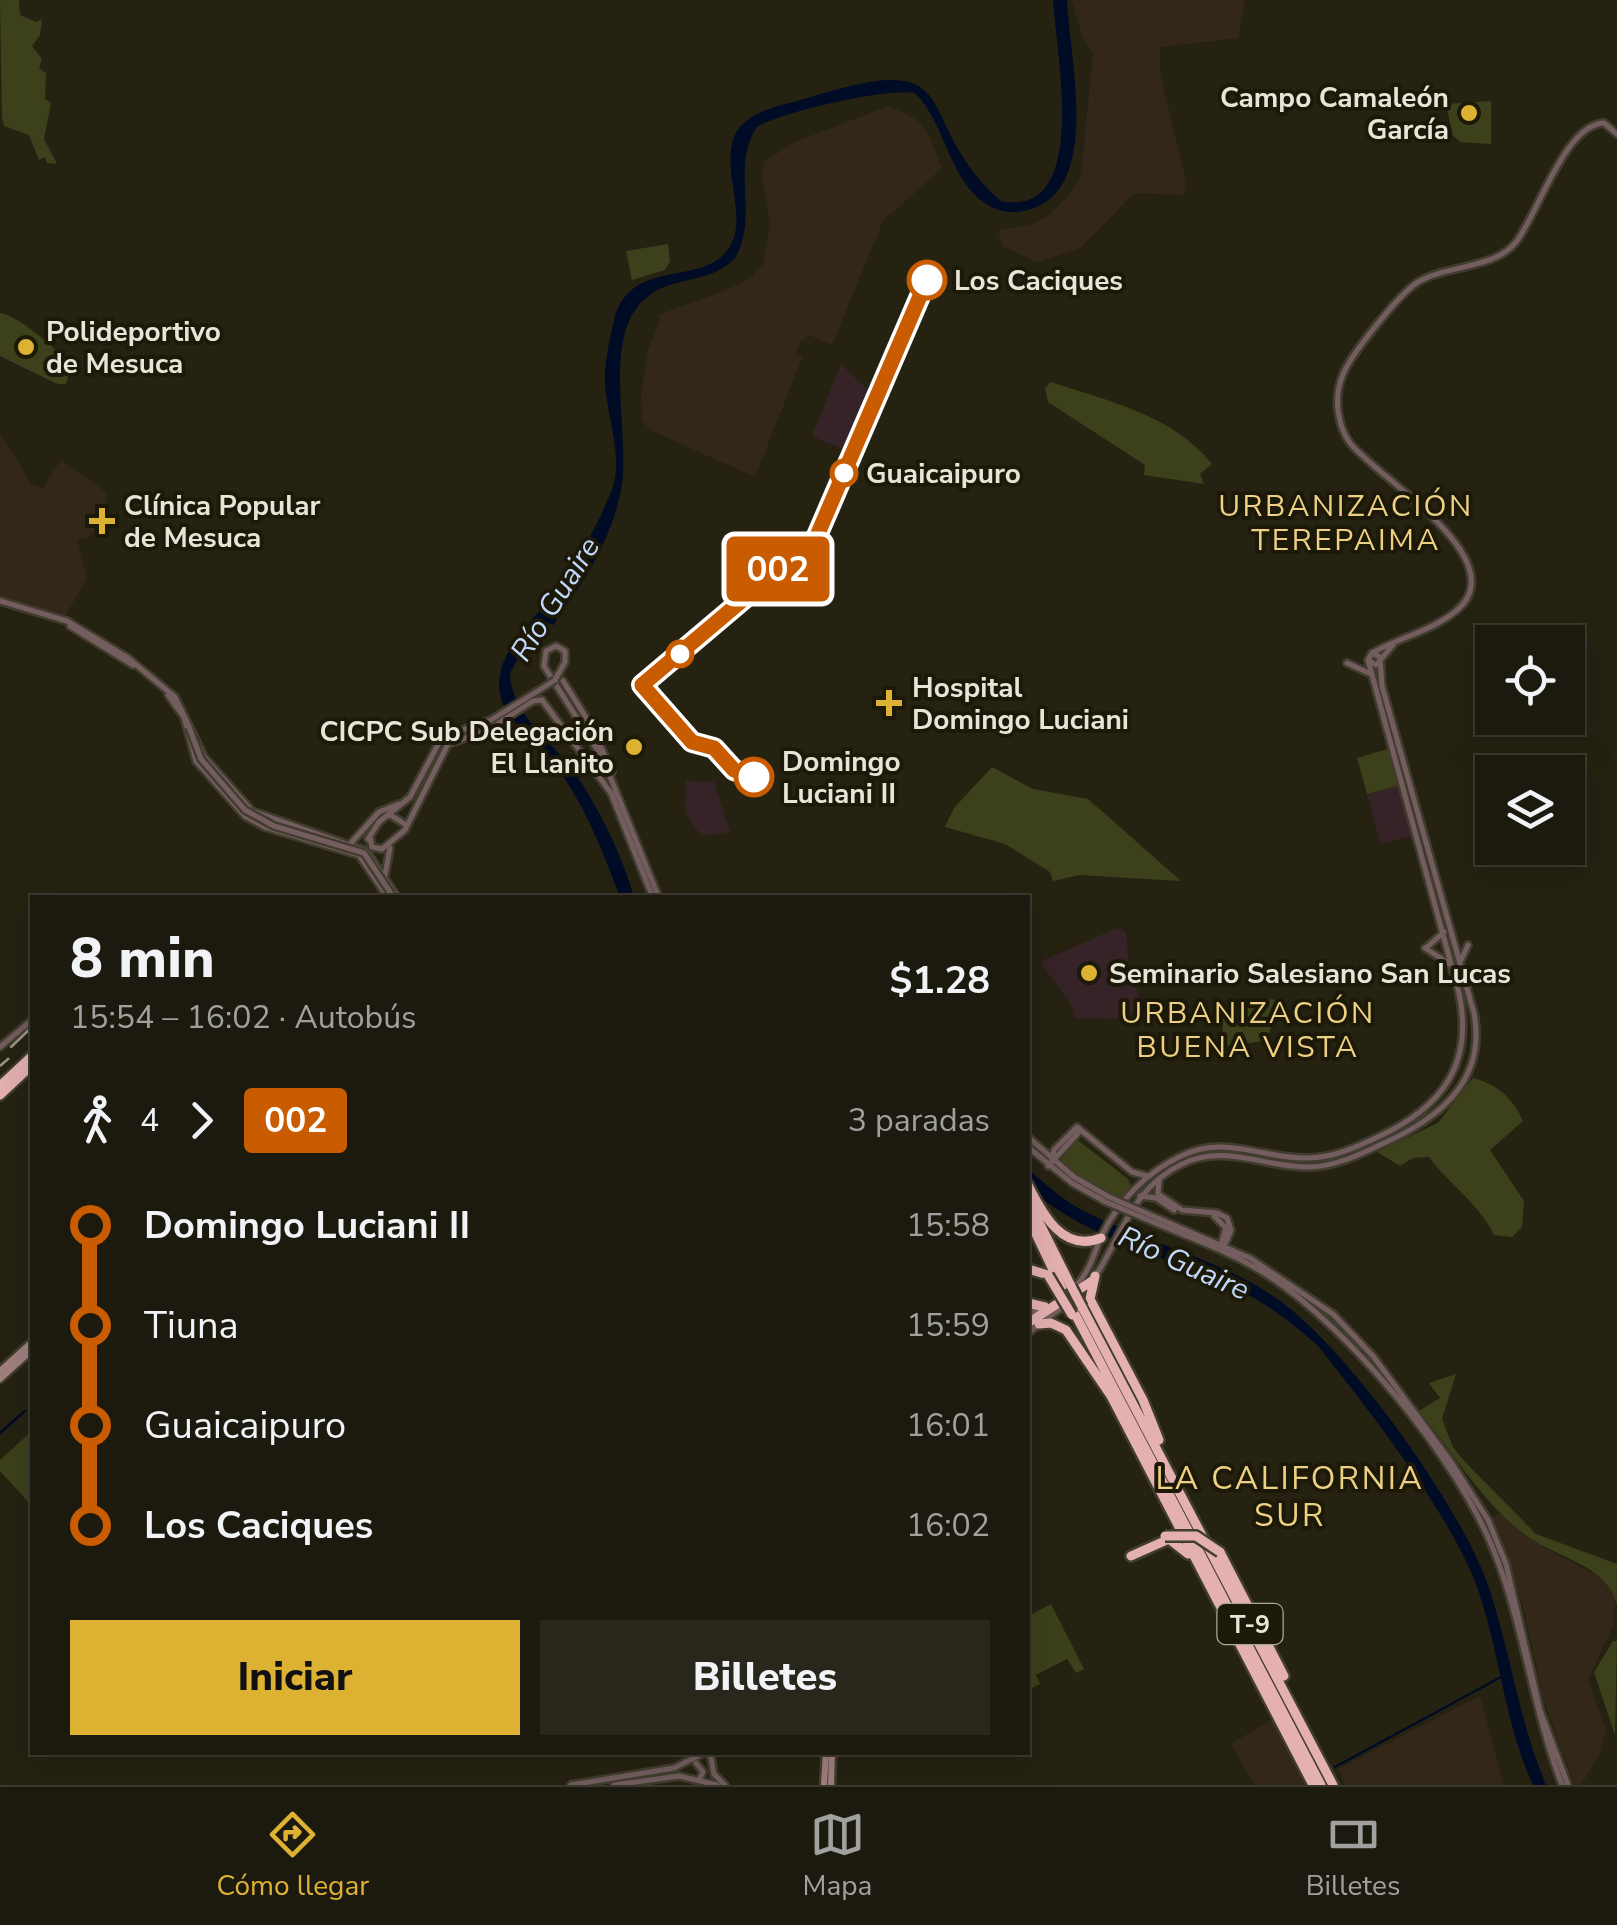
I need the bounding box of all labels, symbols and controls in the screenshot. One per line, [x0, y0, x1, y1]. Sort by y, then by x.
place label: Campo Camaleón García [1220, 79, 1449, 149]
marker: Campo Camaleón García [1458, 102, 1480, 124]
marker: Los Caciques [908, 261, 946, 299]
place label: Los Caciques [954, 262, 1123, 300]
place label: Polideportivo de Mesuca [46, 313, 221, 383]
marker: Polideportivo de Mesuca [15, 336, 37, 358]
place label: Guaicaipuro [866, 455, 1021, 493]
marker: Guaicaipuro [831, 460, 857, 486]
district label: URBANIZACIÓN TEREPAIMA [1218, 486, 1474, 561]
place label: Clínica Popular de Mesuca [124, 487, 321, 557]
marker: Clínica Popular de Mesuca [89, 508, 115, 534]
water label: Río Guaire [501, 529, 610, 669]
line badge: 002 [720, 536, 836, 602]
text: 002 [746, 546, 810, 593]
map controls [1475, 625, 1585, 865]
button: locate [1475, 625, 1585, 735]
unlabelled marker [667, 641, 693, 667]
place label: Hospital Domingo Luciani [912, 669, 1129, 739]
marker: Hospital Domingo Luciani [876, 690, 902, 716]
place label: CICPC Sub Delegación El Llanito [320, 713, 614, 783]
marker: CICPC Sub Delegación El Llanito [623, 736, 645, 758]
place label: Domingo Luciani II [782, 743, 901, 813]
button: layers [1475, 755, 1585, 865]
marker: Domingo Luciani II [735, 758, 773, 796]
text: 8 min [70, 921, 215, 996]
text: $1.28 [889, 955, 990, 1006]
place label: Seminario Salesiano San Lucas [1109, 955, 1511, 993]
marker: Seminario Salesiano San Lucas [1078, 962, 1100, 984]
district label: URBANIZACIÓN BUENA VISTA [1120, 993, 1376, 1068]
text: 15:54 – 16:02 · Autobús [70, 996, 417, 1039]
icon: walk [70, 1093, 125, 1148]
icon: forward [174, 1093, 229, 1148]
text: 002 [264, 1097, 327, 1144]
text: 4 [140, 1099, 159, 1142]
text: 3 paradas [848, 1099, 990, 1142]
text: Domingo Luciani II [144, 1200, 470, 1251]
text: 15:58 [906, 1204, 990, 1247]
water label: Río Guaire [1112, 1216, 1256, 1311]
text: Tiuna [144, 1300, 239, 1351]
text: 15:59 [906, 1304, 990, 1347]
text: Guaicaipuro [144, 1400, 346, 1451]
text: 16:01 [906, 1404, 990, 1447]
district label: LA CALIFORNIA SUR [1156, 1457, 1424, 1537]
text: Los Caciques [144, 1500, 373, 1551]
text: 16:02 [906, 1504, 990, 1547]
road number: T-9 [1218, 1604, 1282, 1644]
button: Iniciar [70, 1620, 520, 1735]
button: Billetes [540, 1620, 990, 1735]
tab: Cómo llegar [217, 1807, 369, 1905]
tab: Mapa [803, 1807, 872, 1905]
tab: Billetes [1306, 1807, 1400, 1905]

